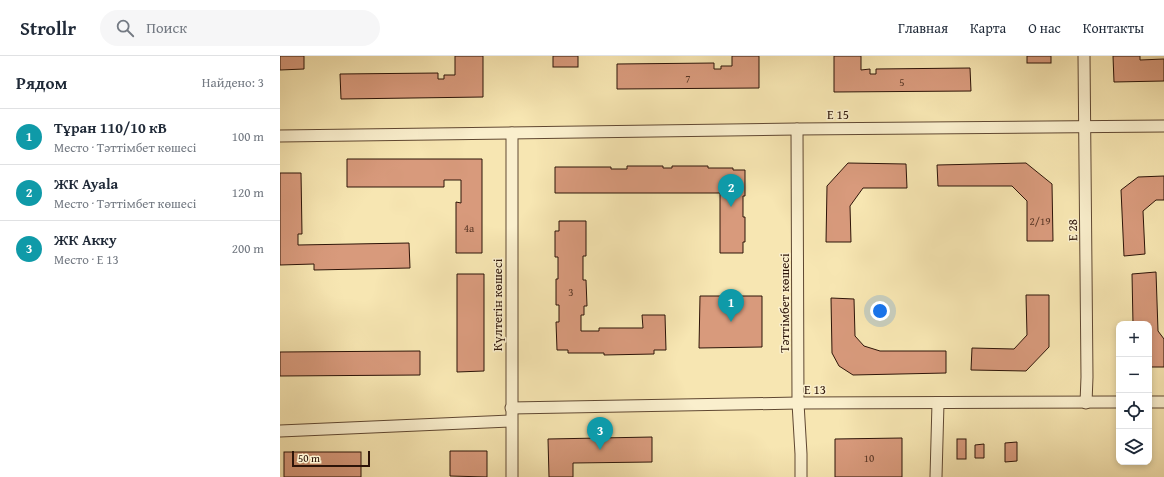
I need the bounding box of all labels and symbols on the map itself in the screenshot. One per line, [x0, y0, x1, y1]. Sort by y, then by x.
house number: 7 [685, 70, 691, 86]
house number: 5 [899, 74, 905, 90]
street label: E 15 [827, 105, 849, 124]
pin: 2 [718, 174, 744, 207]
house number: 2/19 [1029, 213, 1051, 229]
street label: E 28 [1063, 219, 1082, 241]
house number: 4а [464, 220, 475, 236]
street label: Тәттімбет көшесі [775, 253, 794, 353]
street label: Күлтегін көшесі [488, 258, 507, 351]
house number: 3 [568, 284, 574, 300]
pin: 1 [718, 289, 744, 322]
your location [870, 301, 890, 321]
street label: E 13 [804, 380, 826, 399]
pin: 3 [587, 417, 613, 450]
scale bar [292, 449, 370, 468]
house number: 10 [864, 450, 874, 466]

